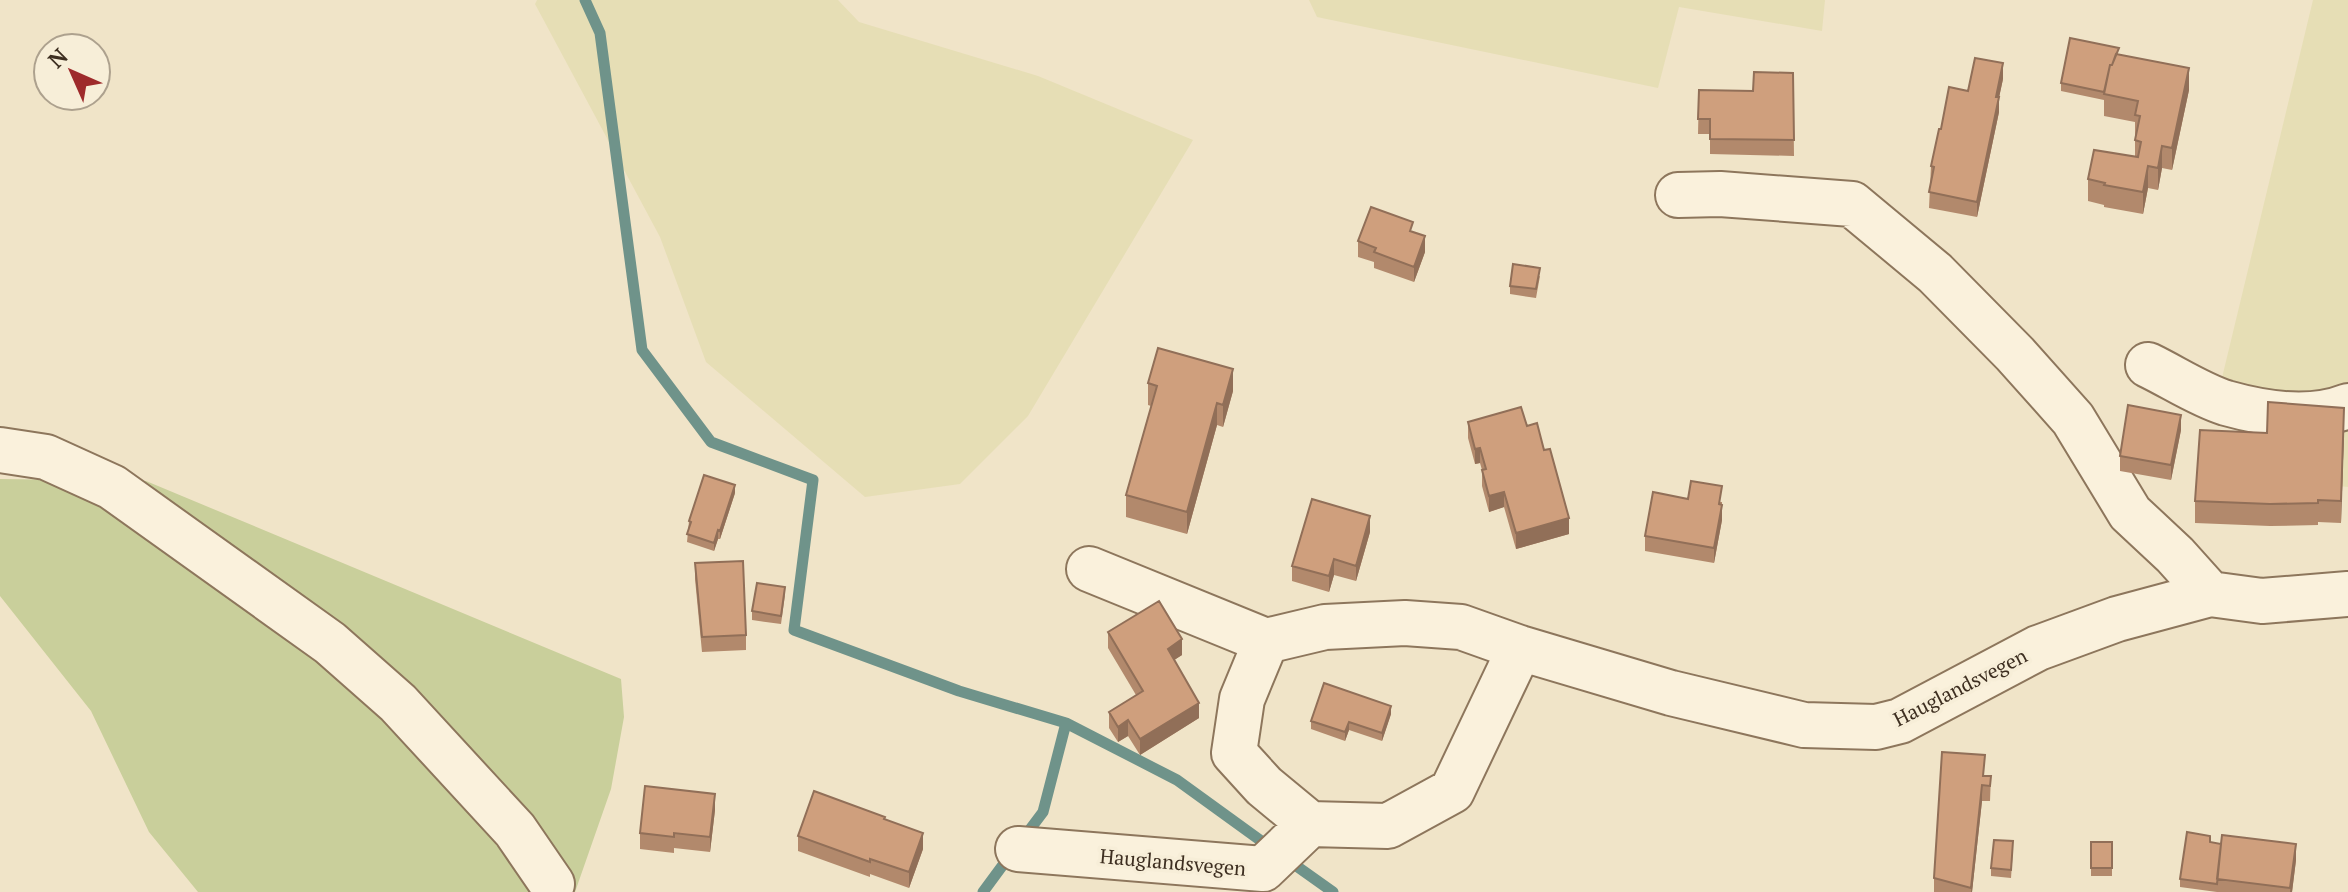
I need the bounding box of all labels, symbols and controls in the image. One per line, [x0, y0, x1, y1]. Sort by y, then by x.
north arrow [32, 32, 112, 112]
text: N [41, 41, 74, 74]
street label: Hauglandsvegen [1889, 642, 2032, 732]
street label: Hauglandsvegen [1099, 842, 1247, 882]

